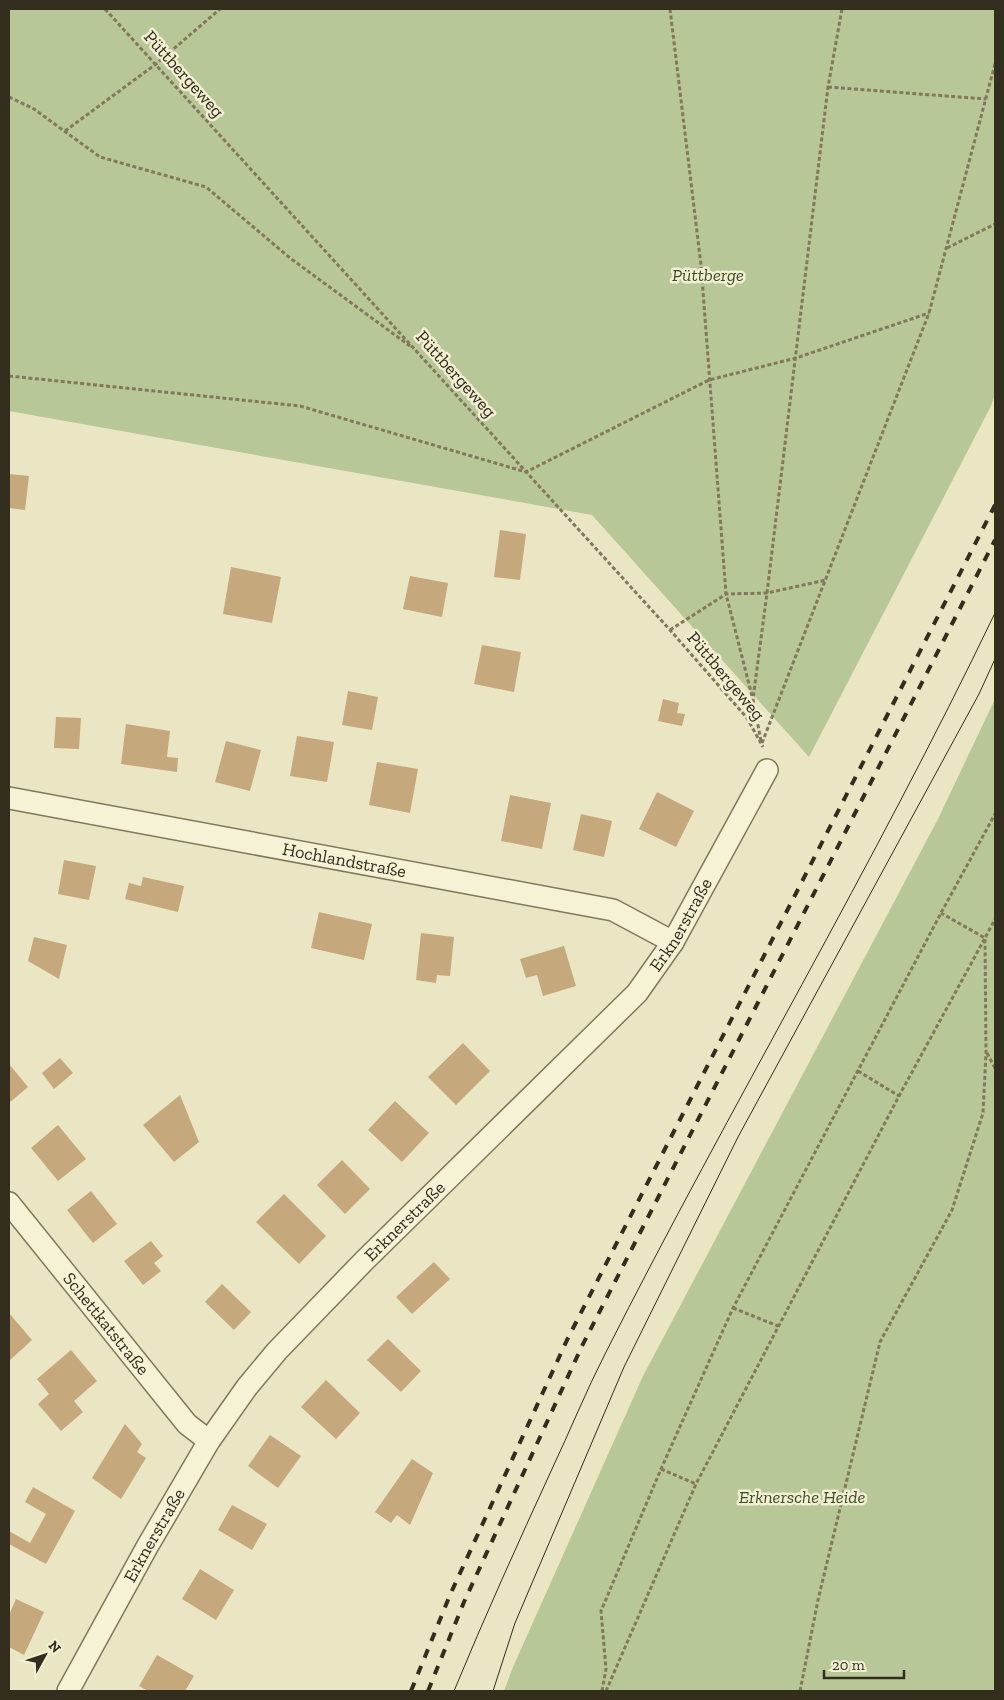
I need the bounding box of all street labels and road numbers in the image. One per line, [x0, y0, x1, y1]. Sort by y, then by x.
street label: Püttbergeweg [139, 26, 229, 122]
street label: Püttbergeweg [411, 326, 501, 422]
street label: Püttbergeweg [682, 627, 770, 725]
street label: Hochlandstraße [281, 838, 408, 882]
street label: Erknerstraße [645, 874, 717, 976]
street label: Erknerstraße [359, 1177, 450, 1266]
street label: Schettkatstraße [58, 1268, 154, 1380]
street label: Erknerstraße [119, 1484, 190, 1586]

